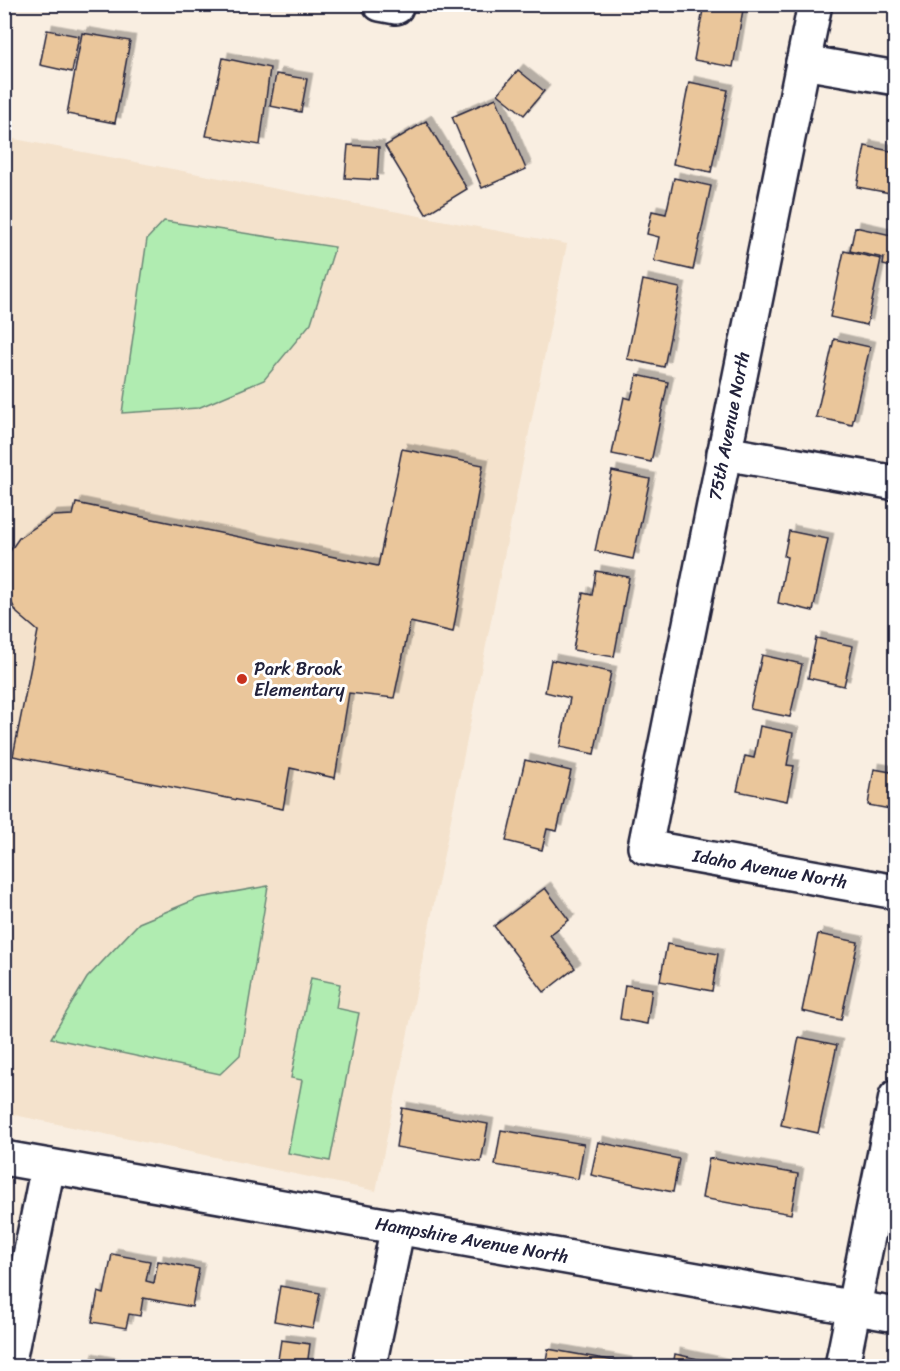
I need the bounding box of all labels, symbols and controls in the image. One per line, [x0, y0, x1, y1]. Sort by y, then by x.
street label: 75th Avenue North [699, 349, 759, 503]
place label: Park Brook Elementary [254, 653, 346, 706]
marker: Park Brook Elementary [235, 672, 249, 686]
street label: Idaho Avenue North [689, 839, 850, 898]
street label: Hampshire Avenue North [373, 1207, 571, 1273]

